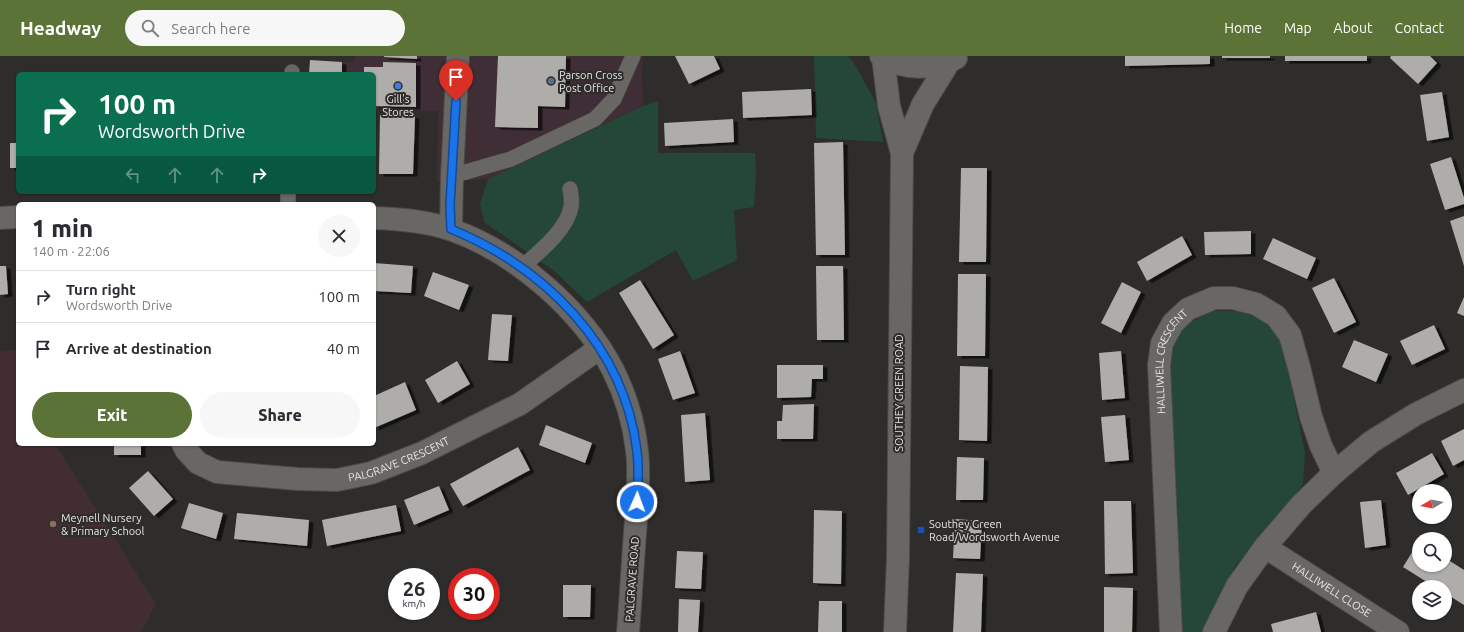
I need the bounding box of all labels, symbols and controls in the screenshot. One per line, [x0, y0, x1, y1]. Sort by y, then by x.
search box [125, 10, 405, 46]
text: Headway [20, 17, 101, 39]
icon: search [139, 17, 161, 39]
text: Search here [171, 20, 251, 37]
text: Home [1224, 20, 1262, 36]
text: Map [1284, 20, 1312, 36]
text: About [1334, 20, 1373, 36]
text: Contact [1395, 20, 1444, 36]
pin [439, 60, 473, 101]
icon: arrive [445, 66, 467, 88]
place label: Parson Cross Post Office [559, 69, 622, 94]
marker: Parson Cross Post Office [546, 76, 556, 86]
marker: Gill's Stores [393, 81, 403, 91]
icon: right [32, 88, 84, 140]
text: 100 m [98, 88, 176, 119]
place label: Gill's Stores [382, 93, 414, 118]
text: Wordsworth Drive [98, 121, 245, 141]
icon: left [122, 164, 144, 186]
icon: ahead [164, 164, 186, 186]
icon: ahead [206, 164, 228, 186]
icon: right [248, 164, 270, 186]
text: 1 min [32, 215, 93, 242]
button: close [318, 215, 360, 257]
text: 140 m · 22:06 [32, 244, 110, 258]
text: Turn right [66, 281, 136, 298]
icon: right [32, 286, 54, 308]
text: 100 m [318, 288, 360, 305]
text: Wordsworth Drive [66, 298, 172, 312]
street label: HALLIWELL CRESCENT [1153, 307, 1190, 414]
street label: SOUTHEY GREEN ROAD [893, 334, 905, 452]
icon: arrive [32, 338, 54, 360]
text: Arrive at destination [66, 340, 212, 357]
text: 40 m [327, 340, 360, 357]
button: Exit [32, 392, 192, 438]
button: Share [200, 392, 360, 438]
street label: PALGRAVE CRESCENT [347, 434, 451, 484]
position arrow [616, 481, 658, 523]
north arrow [1412, 484, 1452, 524]
map controls [1412, 484, 1452, 620]
place label: Meynell Nursery & Primary School [61, 512, 145, 537]
place label: Southey Green Road/Wordsworth Avenue [929, 518, 1060, 543]
marker: Meynell Nursery & Primary School [48, 519, 58, 529]
marker: Southey Green Road/Wordsworth Avenue [916, 525, 926, 535]
button: search [1412, 532, 1452, 572]
street label: PALGRAVE ROAD [623, 536, 641, 622]
street label: HALLIWELL CLOSE [1290, 560, 1373, 619]
speed limit sign: 30 [448, 568, 500, 620]
text: 26 [403, 577, 425, 600]
button: layers [1412, 580, 1452, 620]
text: km/h [402, 598, 426, 609]

